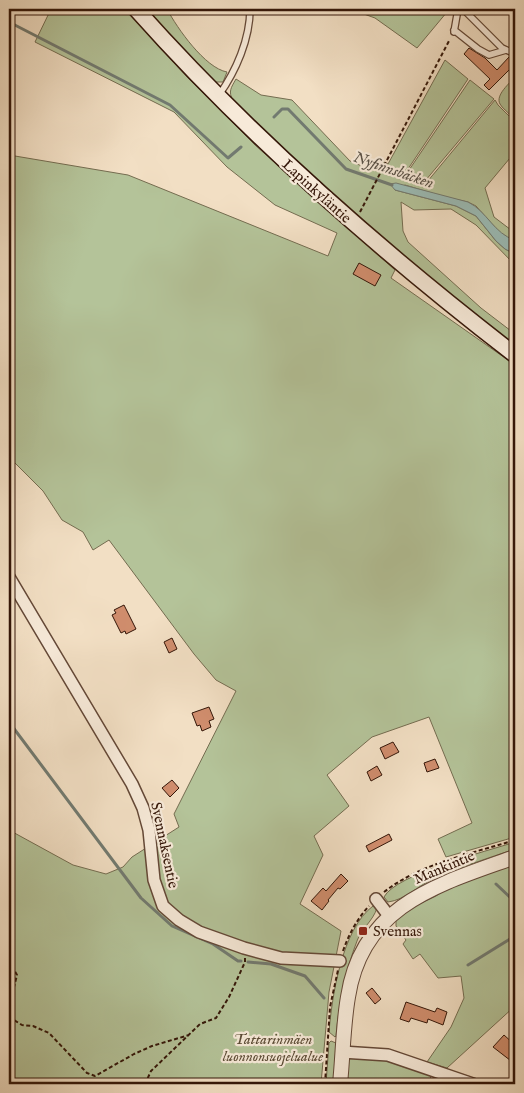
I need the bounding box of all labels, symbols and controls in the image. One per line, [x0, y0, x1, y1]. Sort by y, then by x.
water label: Nyfinnsbäcken [351, 148, 436, 194]
street label: Lapinkyläntie [278, 155, 355, 228]
street label: Svennaksentie [146, 800, 183, 890]
street label: Mankintie [411, 846, 478, 889]
place label: Svennas [373, 922, 422, 941]
marker: Svennas [357, 925, 369, 937]
park label: Tattarinmäen luonnonsuojelualue [223, 1030, 323, 1066]

